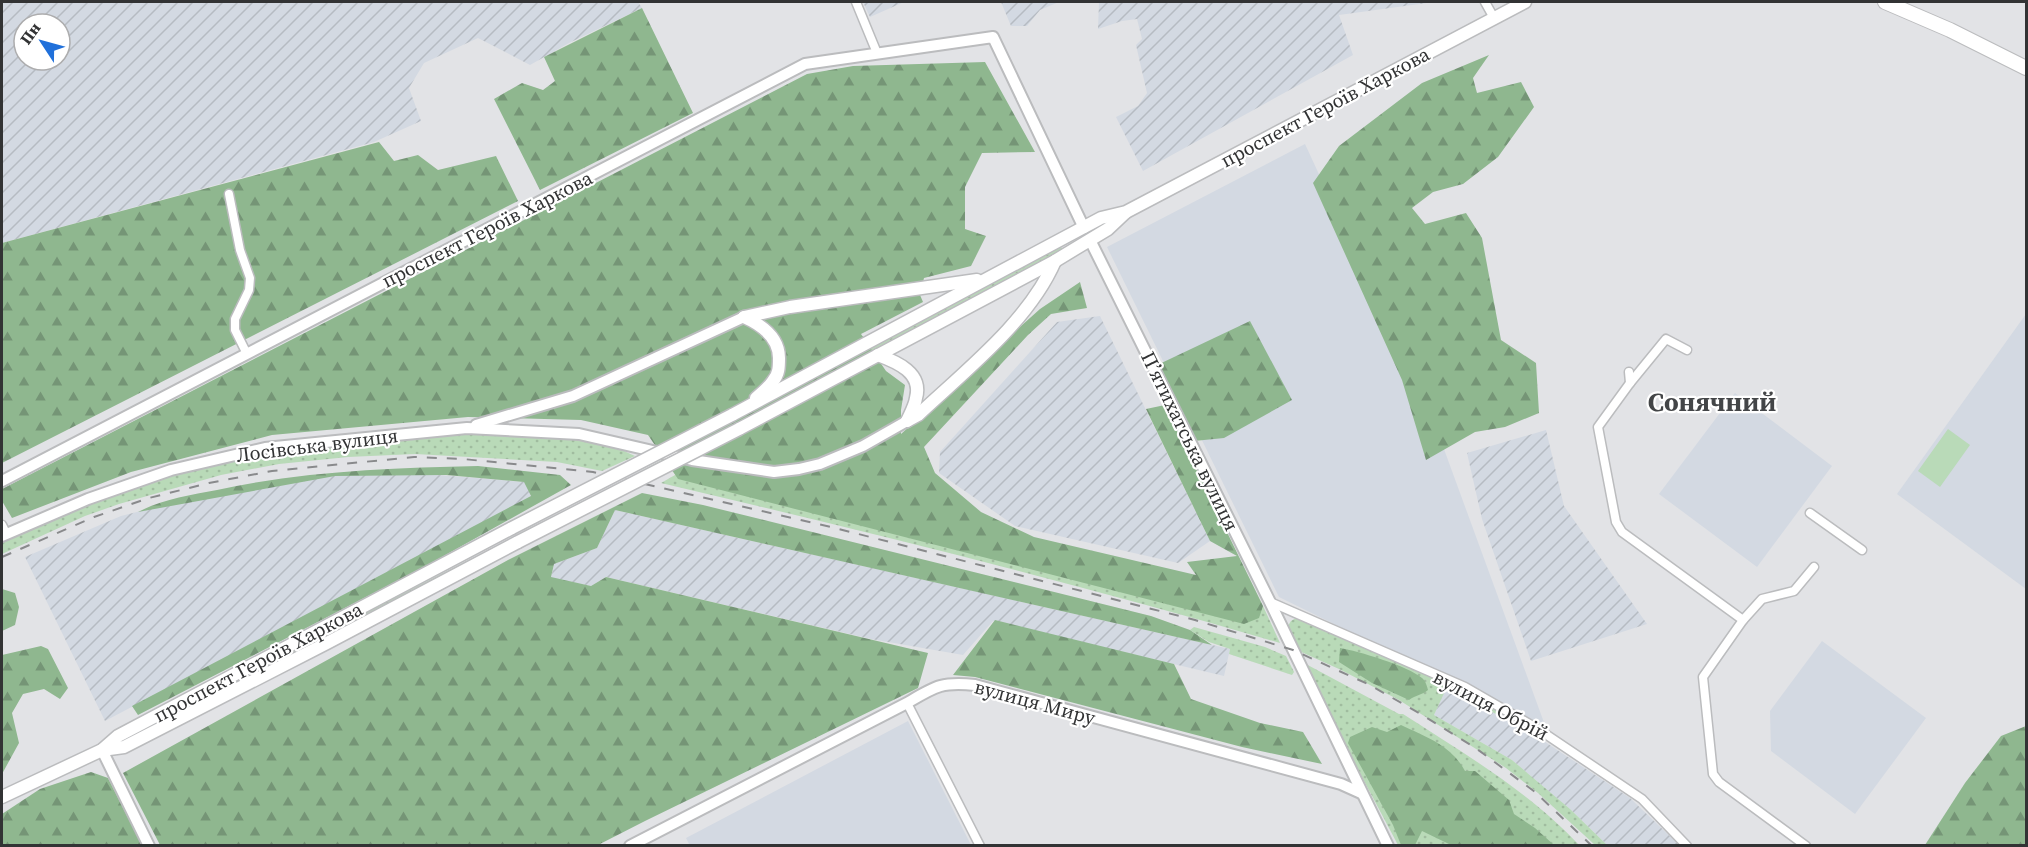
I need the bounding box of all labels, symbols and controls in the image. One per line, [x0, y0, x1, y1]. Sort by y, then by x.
north arrow [12, 12, 72, 72]
text: Пн [14, 18, 45, 49]
street label: проспект Героїв Харкова [1215, 39, 1435, 174]
street label: проспект Героїв Харкова [377, 163, 598, 294]
street label: П’ятихатська вулиця [1134, 346, 1246, 536]
district label: Сонячний [1648, 384, 1776, 420]
street label: Лосівська вулиця [234, 421, 400, 469]
street label: проспект Героїв Харкова [148, 594, 368, 729]
street label: вулиця Обрій [1428, 663, 1554, 747]
street label: вулиця Миру [971, 672, 1099, 732]

